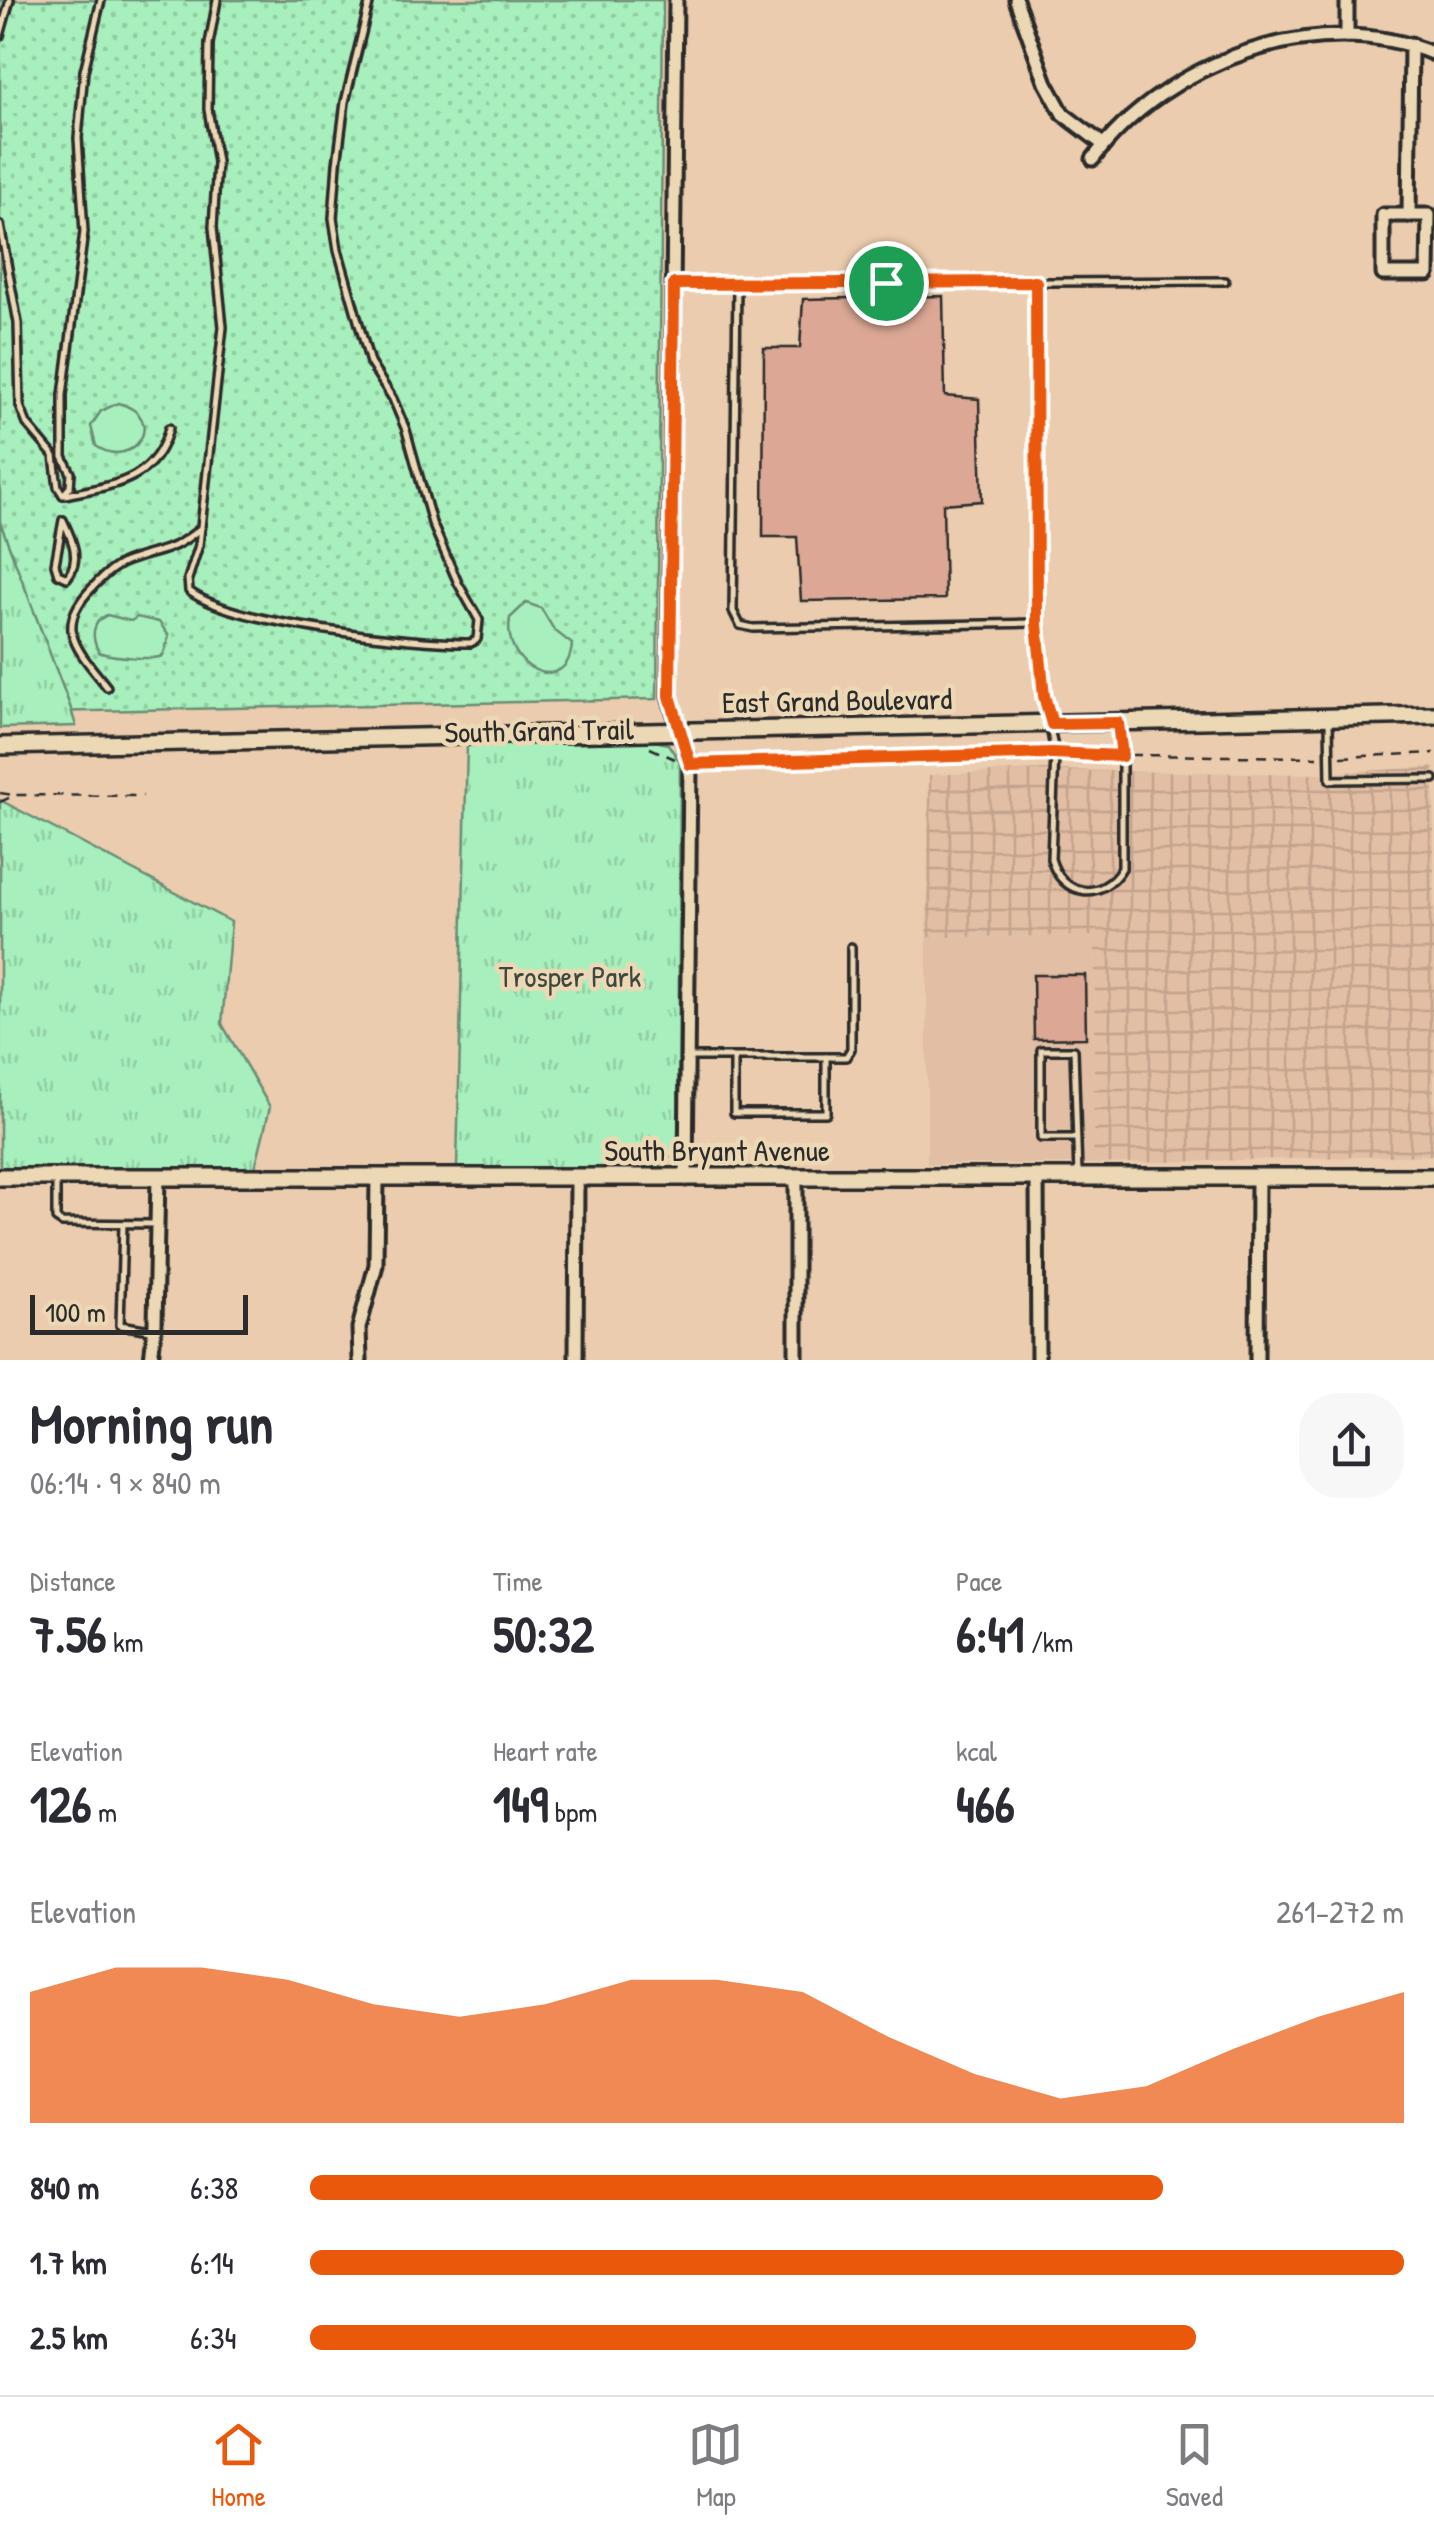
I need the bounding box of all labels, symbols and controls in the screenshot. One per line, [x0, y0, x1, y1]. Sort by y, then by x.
pin [844, 241, 929, 326]
icon: arrive [859, 256, 914, 311]
street label: East Grand Boulevard [722, 678, 953, 722]
street label: South Grand Trail [444, 708, 634, 752]
park label: Trosper Park [499, 956, 641, 996]
street label: South Bryant Avenue [604, 1130, 830, 1170]
scale bar [30, 1290, 248, 1334]
text: 100 m [45, 1293, 106, 1331]
text: Morning run [30, 1386, 273, 1460]
button: share [1299, 1393, 1404, 1498]
text: 06:14 · 9 × 840 m [30, 1461, 221, 1504]
text: Distance [30, 1562, 116, 1600]
text: Time [493, 1562, 543, 1600]
text: Pace [956, 1562, 1002, 1600]
text: 7.56 [30, 1600, 107, 1668]
text: 50:32 [493, 1600, 594, 1668]
text: 6:41 [956, 1600, 1024, 1668]
text: km [107, 1623, 144, 1661]
text: /km [1024, 1623, 1073, 1661]
text: Elevation [30, 1732, 123, 1770]
text: Heart rate [493, 1732, 598, 1770]
text: kcal [956, 1732, 997, 1770]
text: 126 [30, 1770, 92, 1838]
text: 149 [493, 1770, 548, 1838]
text: 466 [956, 1770, 1015, 1838]
text: m [92, 1793, 117, 1831]
text: bpm [548, 1793, 597, 1831]
text: Elevation [30, 1890, 136, 1933]
text: 261–272 m [1276, 1890, 1404, 1933]
text: 840 m [30, 2166, 99, 2209]
text: 6:38 [190, 2166, 238, 2209]
text: 1.7 km [30, 2241, 107, 2284]
text: 6:14 [190, 2241, 234, 2284]
text: 2.5 km [30, 2316, 108, 2359]
text: 6:34 [190, 2316, 237, 2359]
tab: Home [211, 2417, 266, 2515]
tab: Map [688, 2417, 743, 2515]
tab: Saved [1166, 2417, 1223, 2515]

